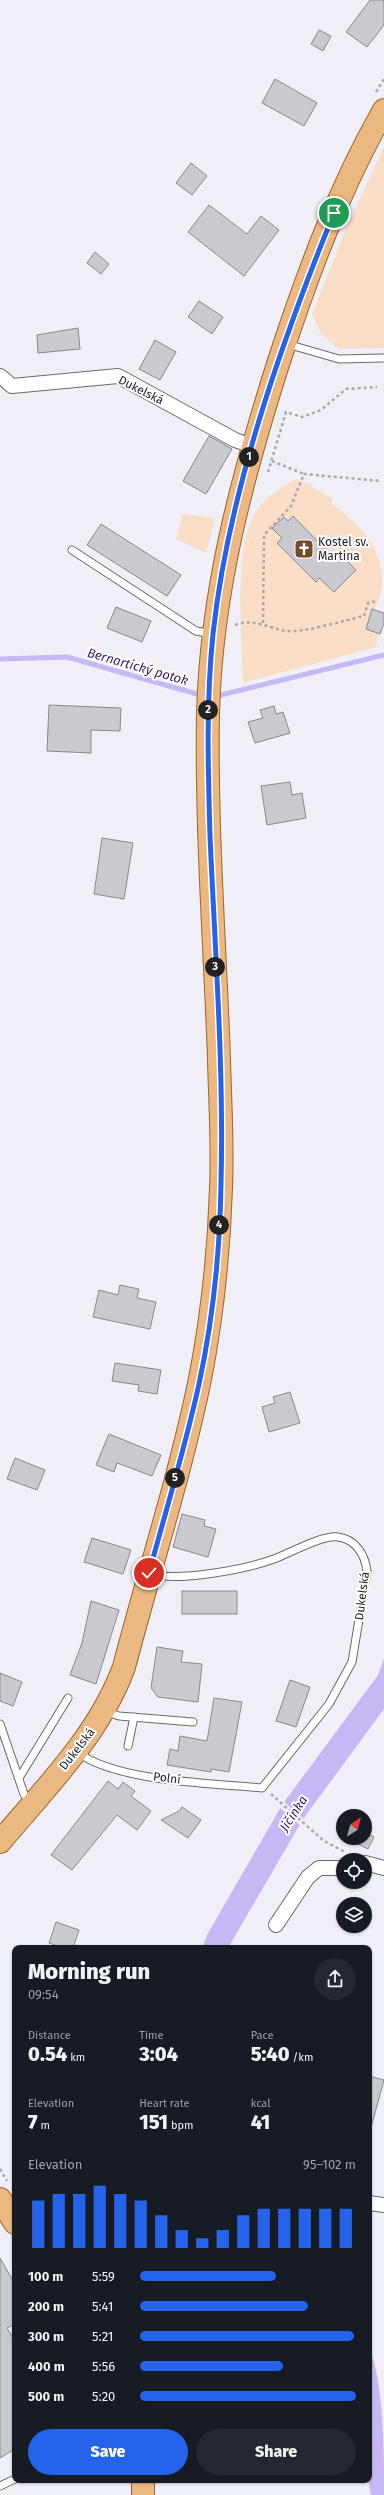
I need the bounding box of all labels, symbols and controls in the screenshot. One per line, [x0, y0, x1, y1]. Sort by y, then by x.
pin [317, 196, 351, 230]
icon: arrive [323, 202, 345, 224]
street label: Dukelská [116, 373, 166, 407]
pin: 1 [239, 447, 259, 467]
text: 1 [246, 450, 252, 463]
place label: Kostel sv. Martina [318, 535, 369, 563]
church icon: Kostel sv. Martina [293, 538, 315, 560]
water label: Bernartický potok [86, 645, 190, 688]
pin: 2 [198, 700, 218, 720]
text: 2 [205, 703, 211, 716]
pin: 3 [205, 957, 225, 977]
text: 3 [212, 960, 218, 973]
pin: 4 [209, 1215, 229, 1235]
text: 4 [216, 1218, 222, 1231]
pin: 5 [165, 1468, 185, 1488]
text: 5 [172, 1471, 178, 1484]
pin [132, 1556, 166, 1590]
icon: check [138, 1562, 160, 1584]
street label: Dukelská [352, 1571, 372, 1621]
street label: Dukelská [56, 1725, 98, 1773]
street label: Polní [152, 1769, 182, 1787]
water label: Jičínka [276, 1793, 310, 1835]
north arrow [336, 1809, 372, 1845]
map controls [336, 1809, 372, 1933]
button: locate [336, 1853, 372, 1889]
button: layers [336, 1897, 372, 1933]
text: Morning run [28, 1958, 150, 1985]
button: share [314, 1958, 356, 2000]
text: 09:54 [28, 1987, 59, 2002]
text: Distance [28, 2029, 71, 2042]
text: Time [139, 2029, 164, 2042]
text: Pace [251, 2029, 273, 2042]
text: 0.54 [28, 2042, 67, 2066]
text: 3:04 [139, 2042, 178, 2066]
text: 5:40 [251, 2042, 290, 2066]
text: km [67, 2051, 85, 2064]
text: /km [290, 2051, 313, 2064]
text: Elevation [28, 2097, 74, 2110]
text: Heart rate [139, 2097, 189, 2110]
text: kcal [251, 2097, 270, 2110]
text: 7 [28, 2110, 38, 2134]
text: 151 [139, 2110, 168, 2134]
text: 41 [251, 2110, 270, 2134]
text: m [38, 2119, 50, 2132]
text: bpm [168, 2119, 193, 2132]
text: Elevation [28, 2157, 82, 2172]
text: 95–102 m [303, 2157, 356, 2172]
text: 100 m [28, 2269, 63, 2284]
text: 5:59 [92, 2269, 115, 2284]
text: 200 m [28, 2299, 64, 2314]
text: 5:41 [92, 2299, 113, 2314]
text: 300 m [28, 2329, 64, 2344]
text: 5:21 [92, 2329, 113, 2344]
text: 400 m [28, 2359, 65, 2374]
text: 5:56 [92, 2359, 115, 2374]
text: 500 m [28, 2389, 64, 2404]
text: 5:20 [92, 2389, 115, 2404]
button: Save [28, 2429, 188, 2475]
button: Share [196, 2429, 356, 2475]

